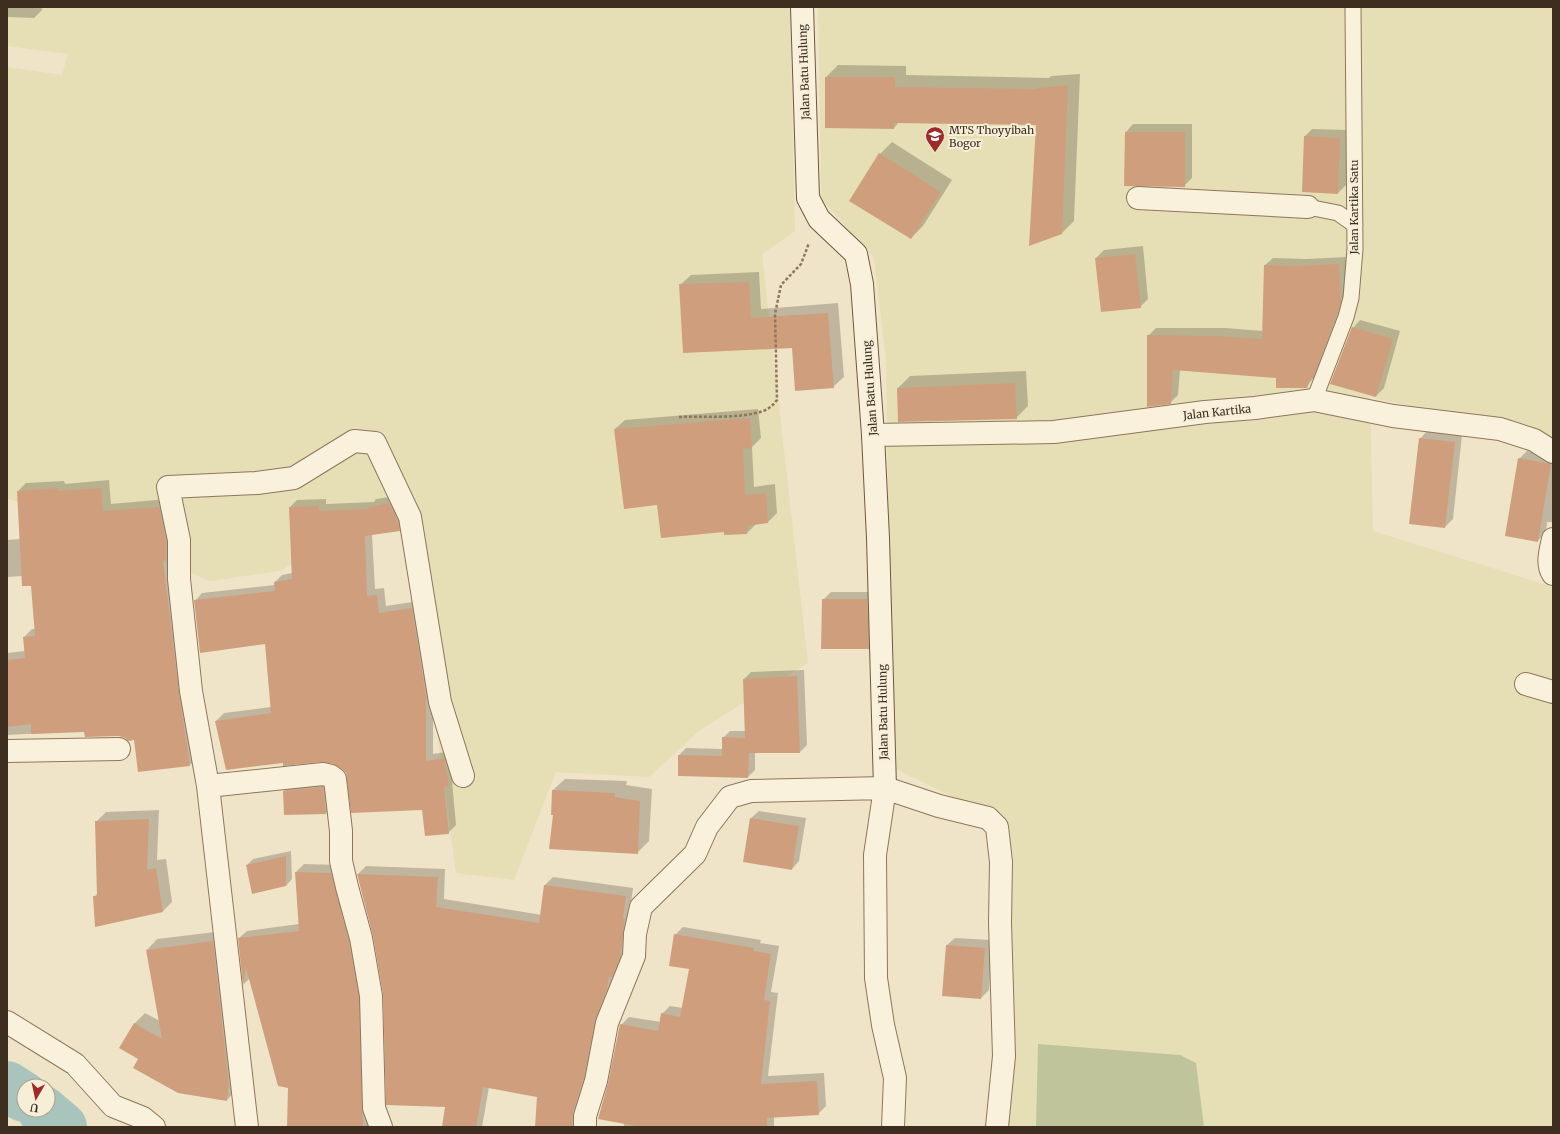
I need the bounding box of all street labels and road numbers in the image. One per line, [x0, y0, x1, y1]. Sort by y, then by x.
street label: Jalan Batu Hulung [795, 24, 813, 121]
street label: Jalan Kartika Satu [1347, 160, 1361, 255]
street label: Jalan Batu Hulung [860, 339, 880, 437]
street label: Jalan Kartika [1181, 401, 1252, 423]
street label: Jalan Batu Hulung [875, 664, 891, 761]

